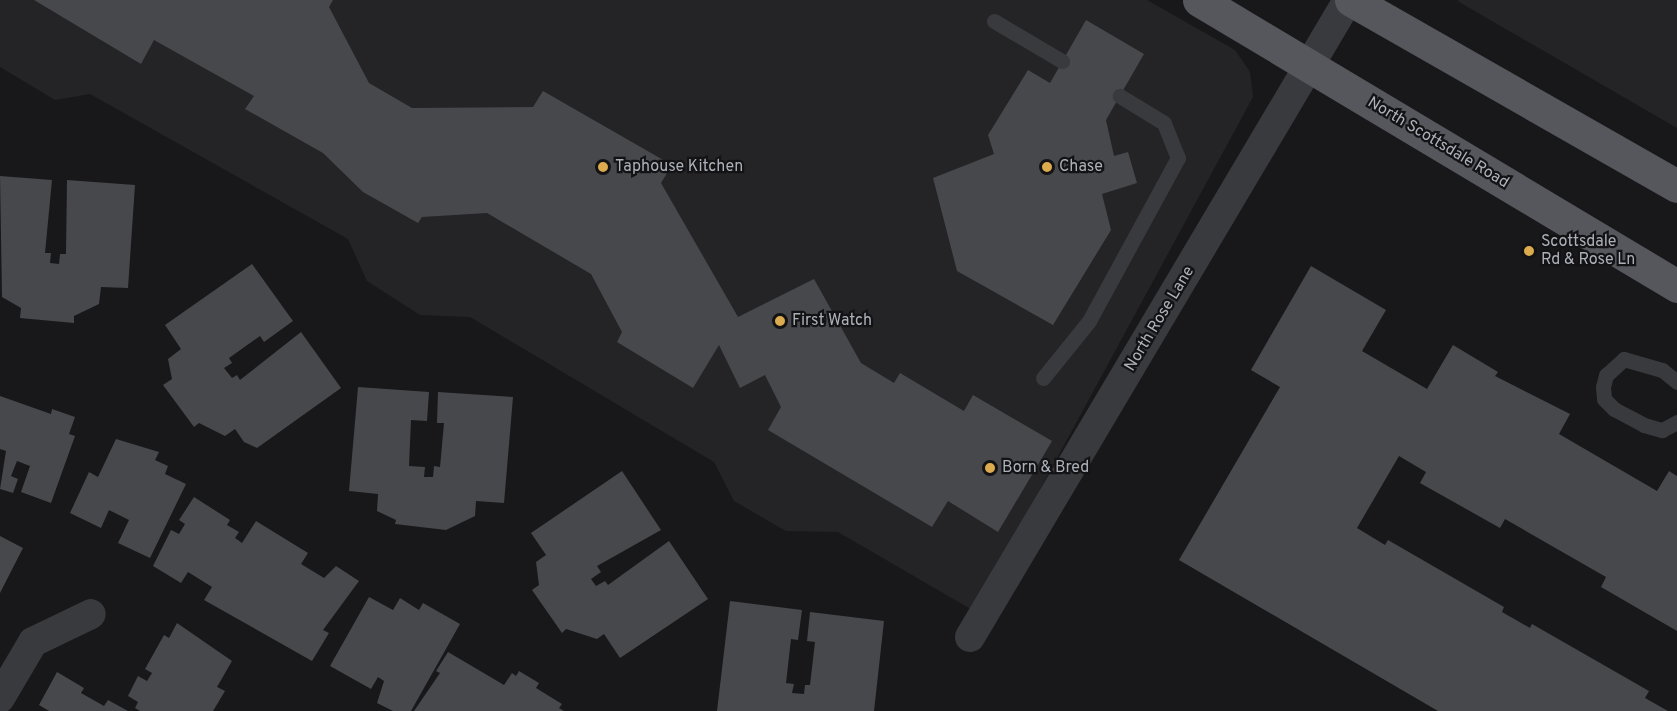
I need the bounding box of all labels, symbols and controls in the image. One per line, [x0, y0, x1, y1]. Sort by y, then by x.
street label: North Scottsdale Road [1364, 93, 1512, 193]
place label: Taphouse Kitchen [615, 157, 743, 177]
place label: Chase [1059, 157, 1103, 177]
marker: Taphouse Kitchen [596, 160, 610, 174]
marker: Chase [1040, 160, 1054, 174]
place label: Scottsdale Rd & Rose Ln [1541, 232, 1635, 270]
marker: Scottsdale Rd & Rose Ln [1522, 244, 1536, 258]
street label: North Rose Lane [1121, 263, 1199, 375]
place label: First Watch [792, 311, 872, 331]
marker: First Watch [773, 314, 787, 328]
place label: Born & Bred [1002, 458, 1089, 478]
marker: Born & Bred [983, 461, 997, 475]

